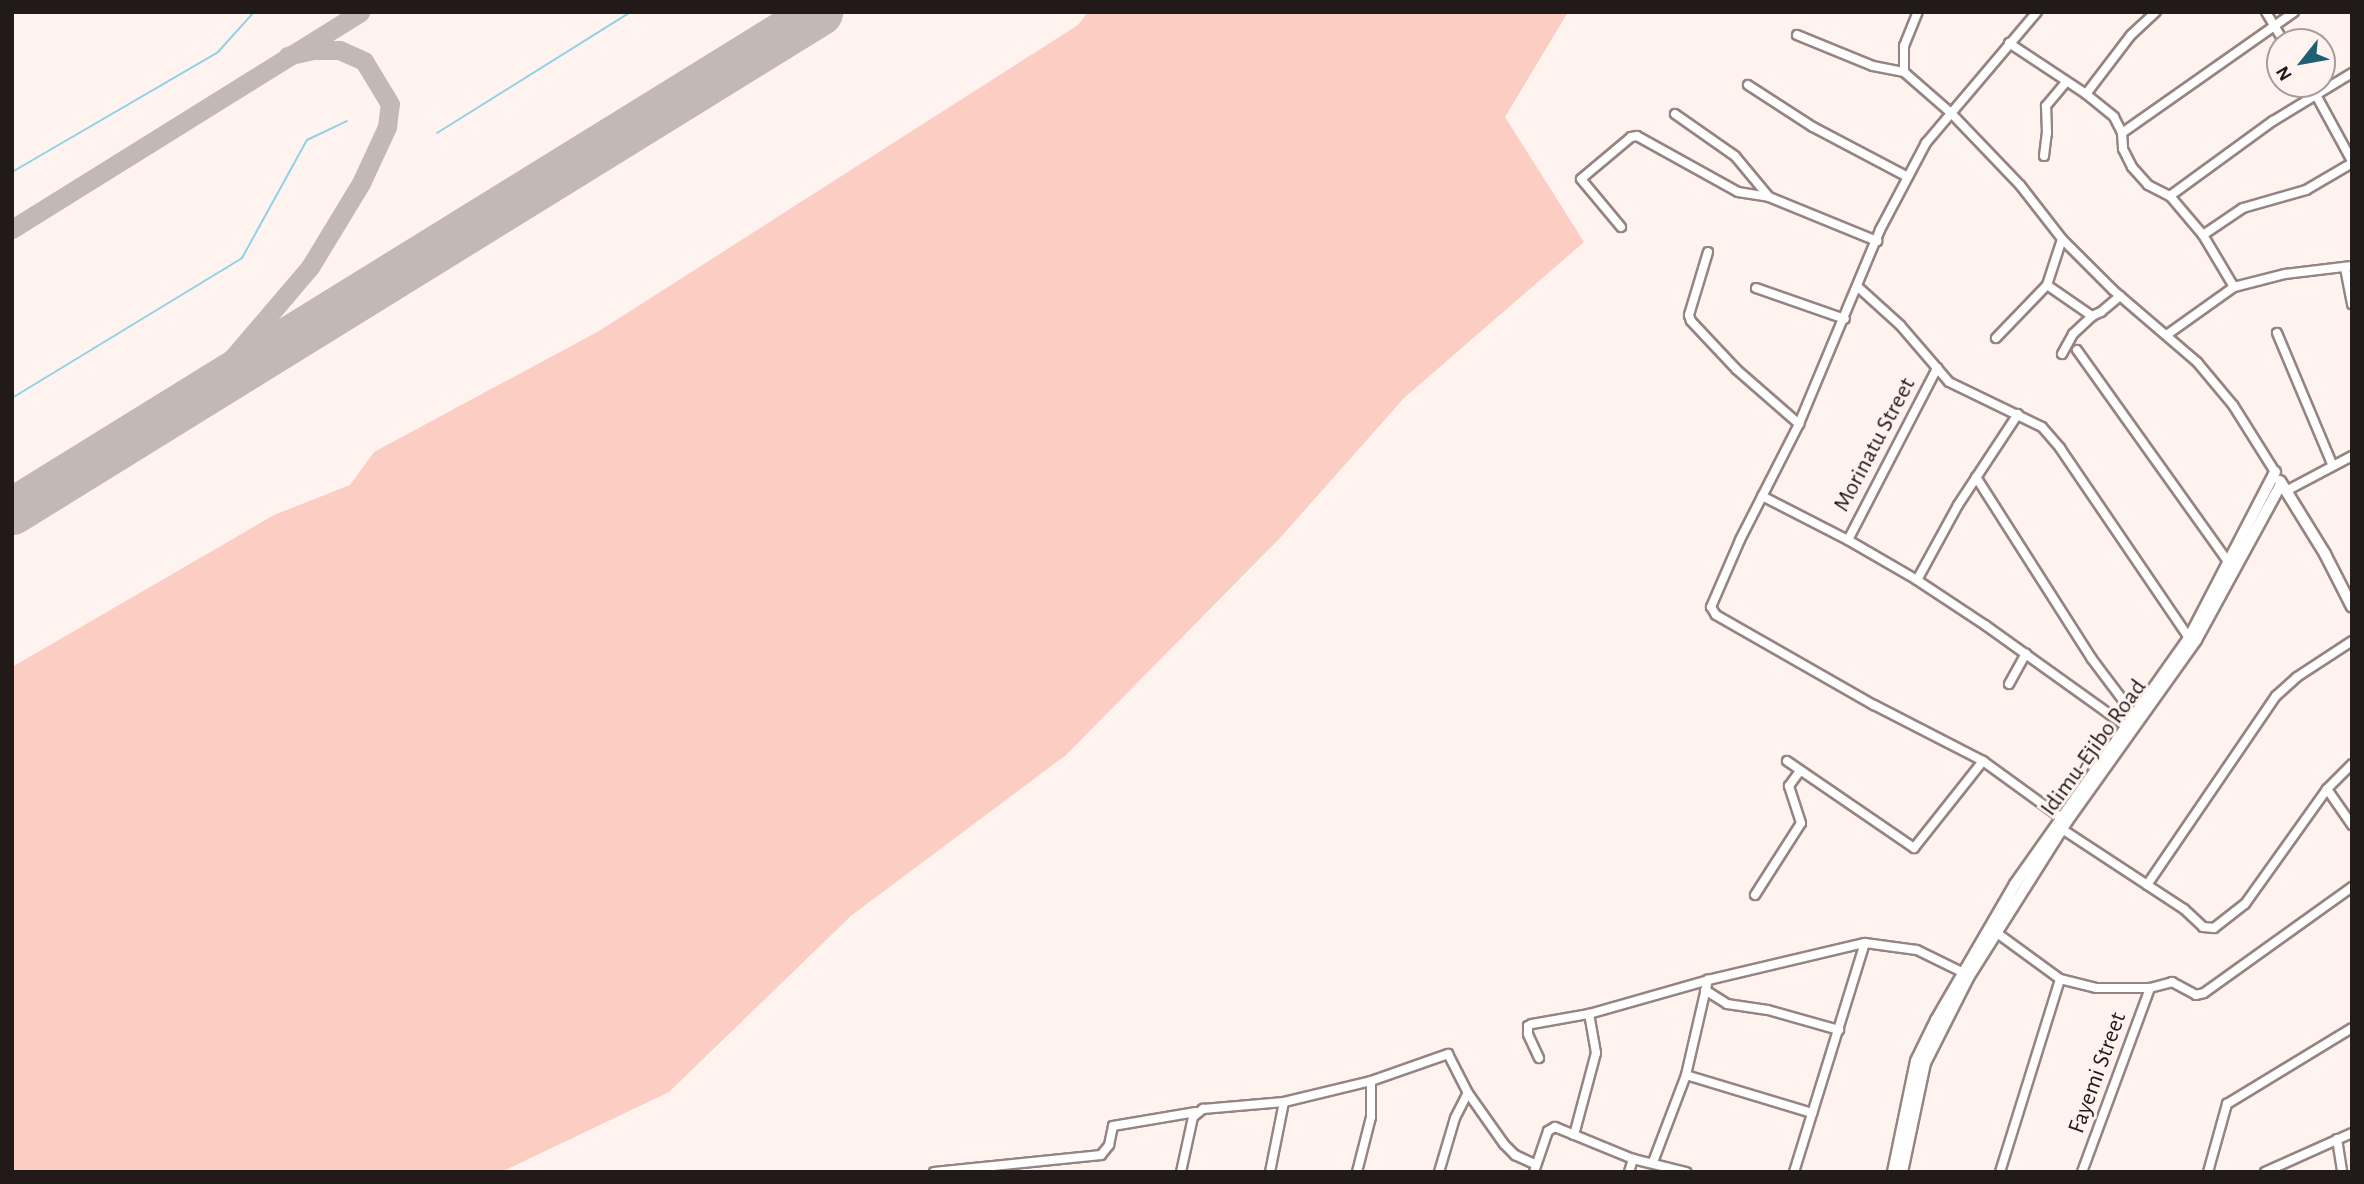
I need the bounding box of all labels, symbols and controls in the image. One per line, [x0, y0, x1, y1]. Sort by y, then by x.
north arrow [2266, 28, 2336, 98]
text: N [2273, 62, 2296, 84]
street label: Morinatu Street [1828, 373, 1922, 517]
street label: Idimu-Ejibo Road [2035, 674, 2153, 822]
street label: Fayemi Street [2063, 1008, 2133, 1138]

